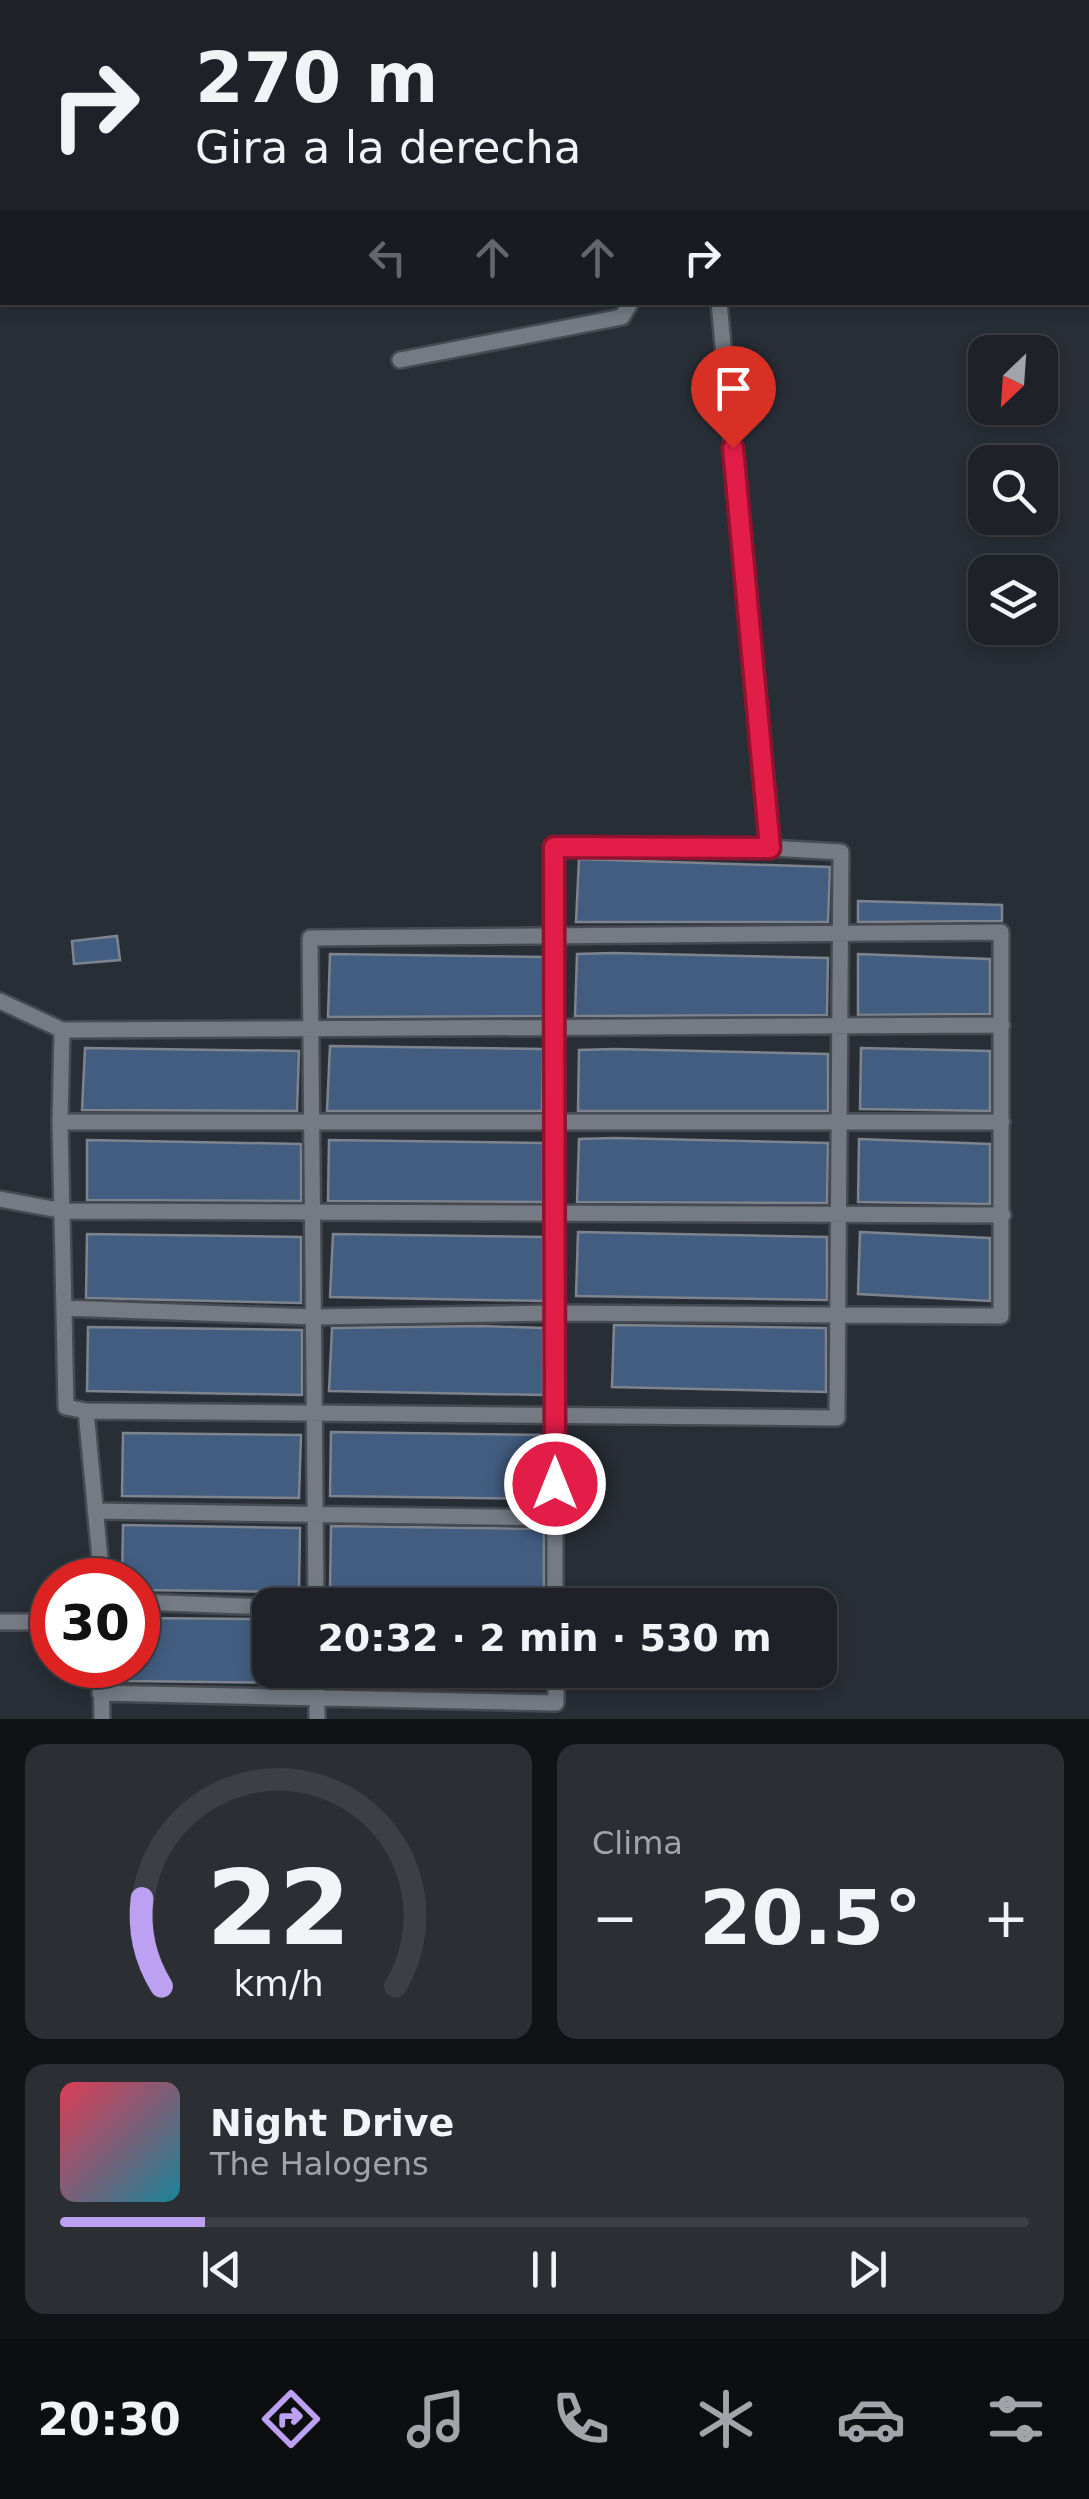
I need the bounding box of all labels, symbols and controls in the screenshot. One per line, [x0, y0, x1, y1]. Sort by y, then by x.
text: 270 m [195, 37, 438, 119]
icon: right [30, 40, 160, 170]
text: Gira a la derecha [195, 121, 581, 174]
icon: left [360, 230, 415, 285]
icon: ahead [465, 230, 520, 285]
icon: ahead [570, 230, 625, 285]
icon: right [675, 230, 730, 285]
north arrow [968, 335, 1058, 425]
map controls [968, 335, 1058, 645]
pin [691, 346, 776, 449]
icon: arrive [706, 361, 761, 416]
button: search [968, 445, 1058, 535]
button: layers [968, 555, 1058, 645]
position arrow [503, 1432, 607, 1536]
speed limit sign: 30 [30, 1558, 160, 1688]
text: 20:32 · 2 min · 530 m [317, 1616, 772, 1660]
text: Clima [592, 1824, 683, 1862]
text: 22 [206, 1847, 351, 1969]
text: 20.5° [699, 1874, 922, 1962]
text: − [592, 1886, 638, 1950]
text: + [983, 1886, 1029, 1950]
text: km/h [233, 1963, 324, 2004]
text: Night Drive [210, 2101, 454, 2145]
text: The Halogens [210, 2145, 429, 2183]
icon: previous [194, 2242, 249, 2297]
icon: pause [517, 2242, 572, 2297]
icon: next [840, 2242, 895, 2297]
icon: directions [256, 2384, 326, 2454]
icon: music [401, 2384, 471, 2454]
icon: phone [546, 2384, 616, 2454]
icon: climate [691, 2384, 761, 2454]
icon: car [836, 2384, 906, 2454]
icon: filters [981, 2384, 1051, 2454]
text: 20:30 [38, 2393, 181, 2446]

